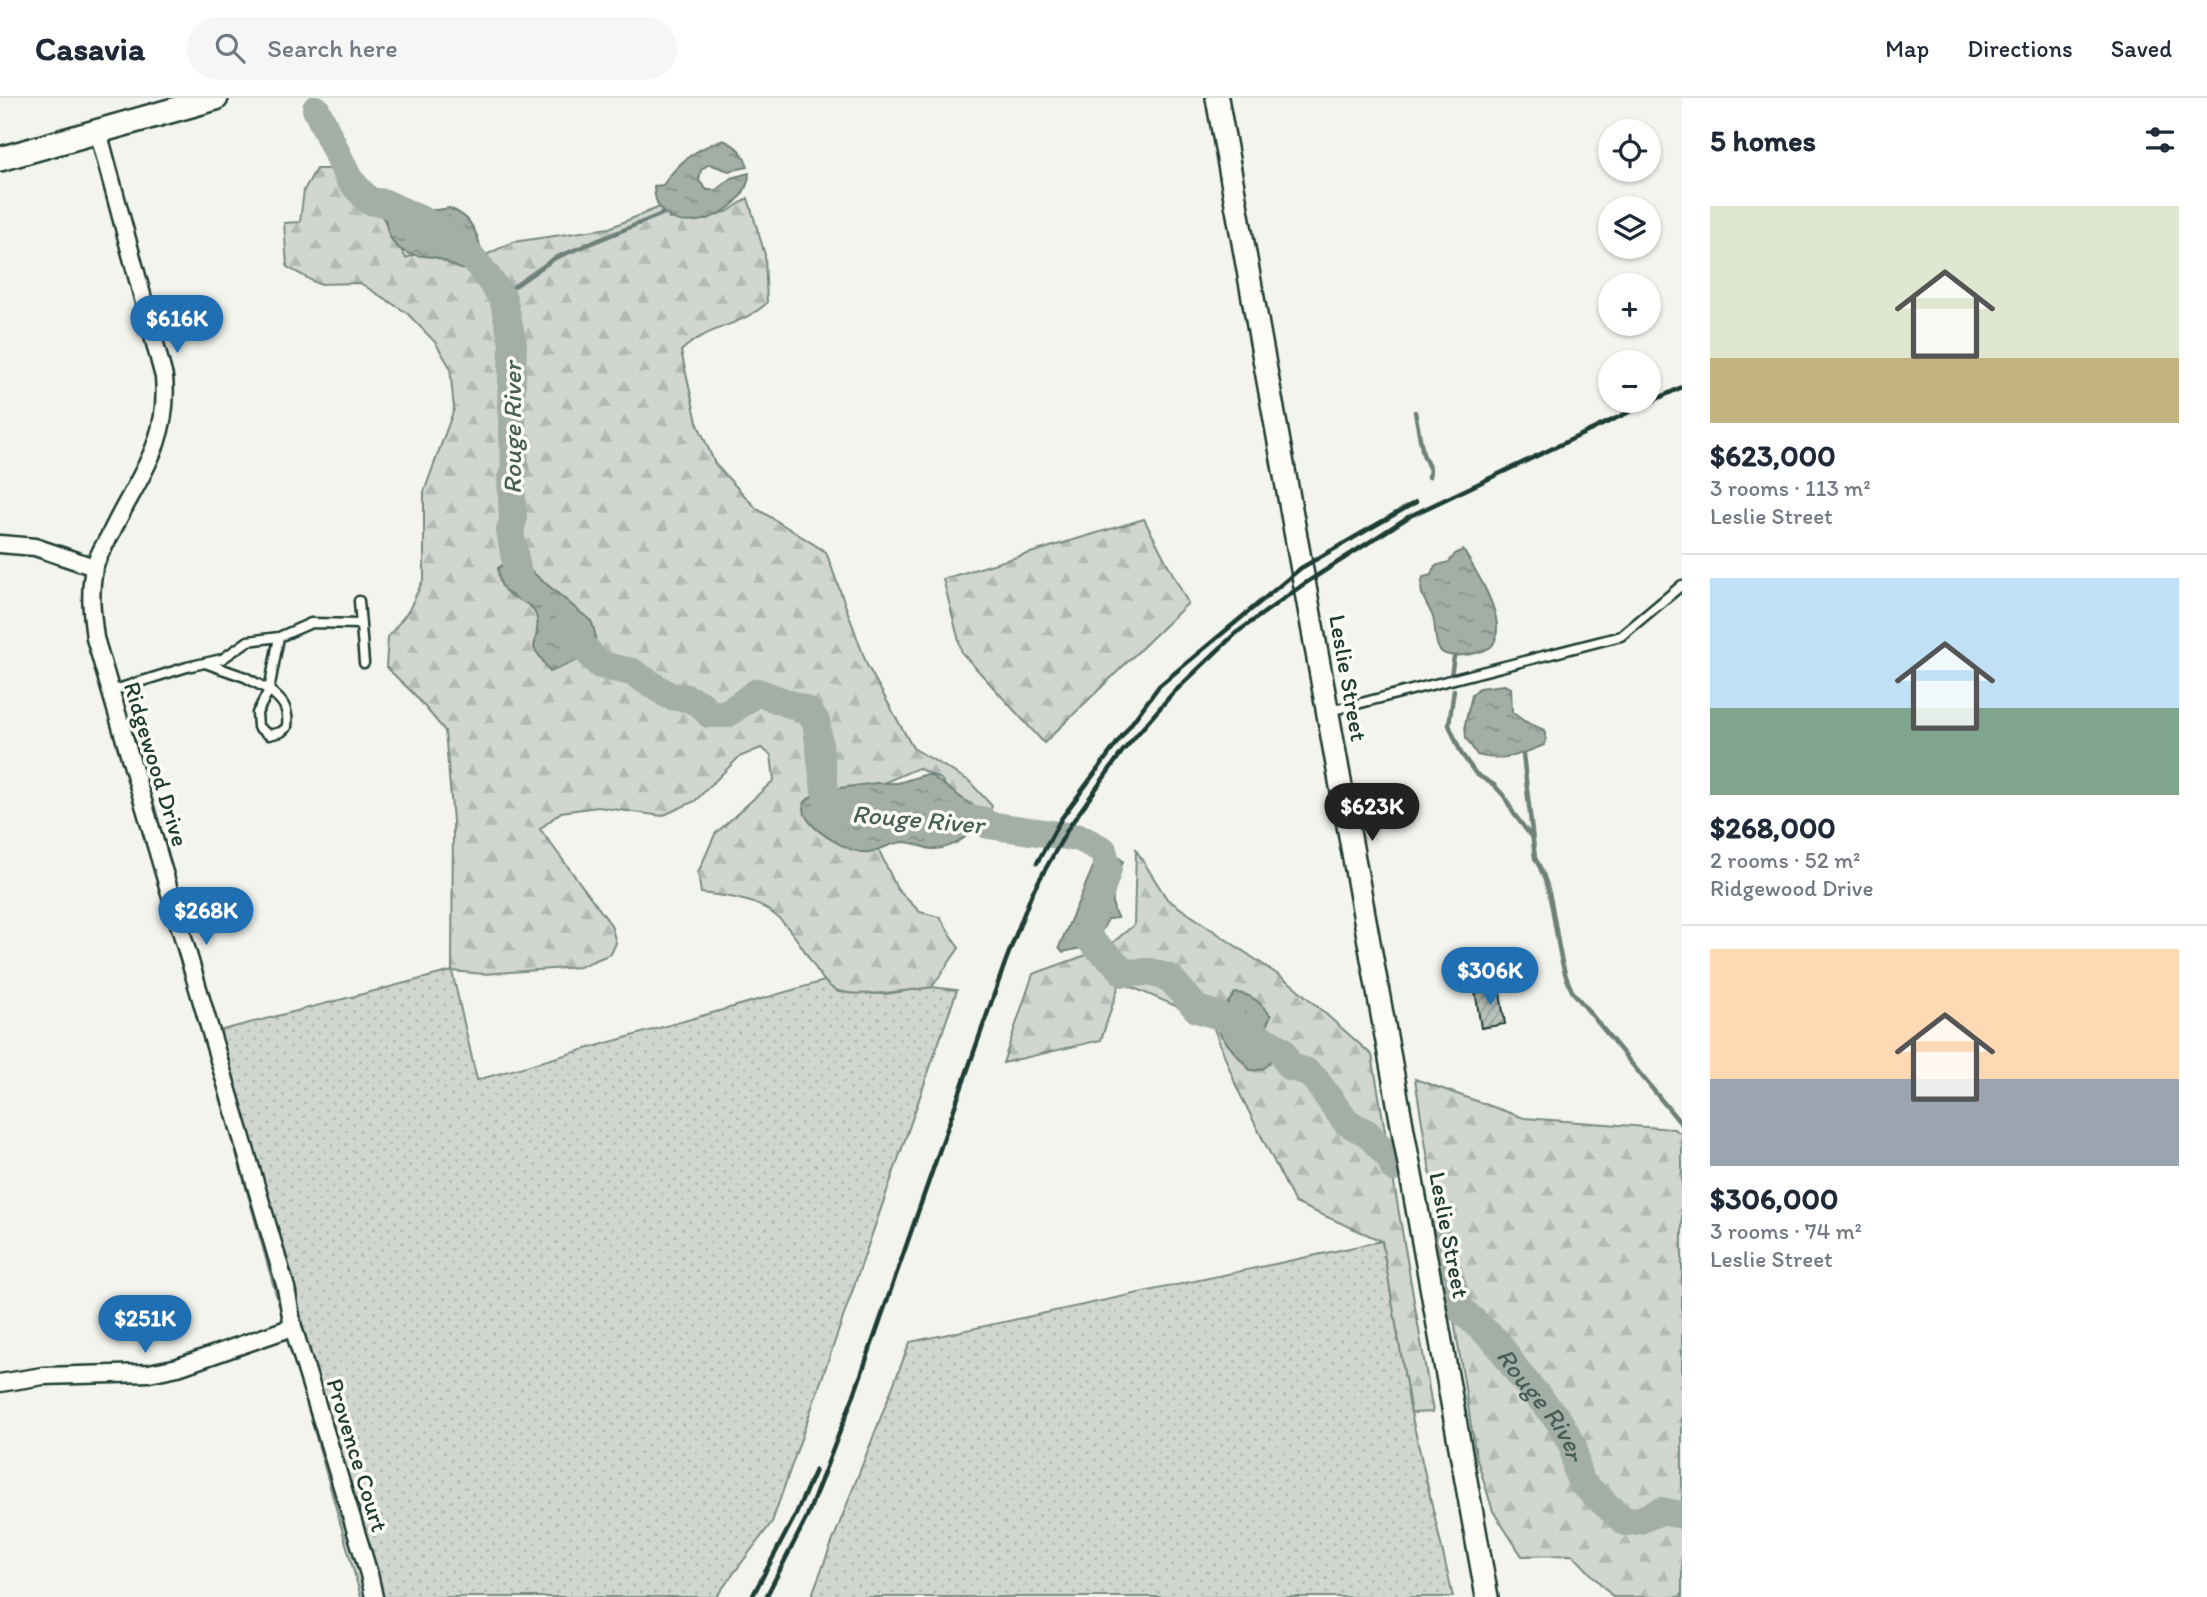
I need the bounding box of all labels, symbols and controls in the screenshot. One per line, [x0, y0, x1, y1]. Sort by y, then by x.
search box [187, 17, 677, 80]
text: Casavia [35, 29, 145, 68]
icon: search [211, 29, 249, 67]
text: Search here [267, 32, 398, 64]
text: Map [1885, 34, 1929, 63]
text: Directions [1967, 34, 2073, 63]
text: Saved [2111, 34, 2172, 63]
map controls [1598, 119, 1661, 413]
button: locate [1598, 119, 1661, 182]
icon: filters [2141, 121, 2179, 159]
text: 5 homes [1710, 122, 1816, 159]
button: layers [1598, 196, 1661, 259]
icon: home [1882, 251, 2008, 377]
button: + [1598, 273, 1661, 336]
pin: $616K [128, 296, 226, 355]
text: $616K [146, 304, 208, 332]
button: − [1598, 350, 1661, 413]
water label: Rouge River [496, 359, 528, 494]
text: $623,000 [1710, 437, 1836, 474]
text: 3 rooms · 113 m² [1710, 474, 1871, 502]
text: Leslie Street [1710, 502, 1833, 530]
street label: Leslie Street [1323, 612, 1374, 743]
icon: home [1882, 623, 2008, 749]
street label: Ridgewood Drive [118, 678, 195, 850]
pin: $623K [1323, 784, 1421, 843]
text: $623K [1340, 792, 1404, 820]
water label: Rouge River [851, 797, 988, 841]
text: $268,000 [1710, 809, 1836, 846]
text: 2 rooms · 52 m² [1710, 846, 1860, 874]
text: Ridgewood Drive [1710, 874, 1874, 902]
pin: $268K [157, 888, 255, 947]
text: $268K [174, 896, 238, 924]
pin: $306K [1441, 948, 1539, 1007]
text: $306K [1457, 956, 1523, 984]
icon: home [1882, 994, 2008, 1120]
street label: Leslie Street [1423, 1169, 1476, 1301]
text: $306,000 [1710, 1180, 1838, 1217]
text: 3 rooms · 74 m² [1710, 1217, 1862, 1245]
text: Leslie Street [1710, 1245, 1833, 1273]
pin: $251K [96, 1296, 194, 1355]
text: $251K [114, 1304, 176, 1332]
water label: Rouge River [1490, 1342, 1591, 1465]
street label: Provence Court [320, 1375, 395, 1535]

